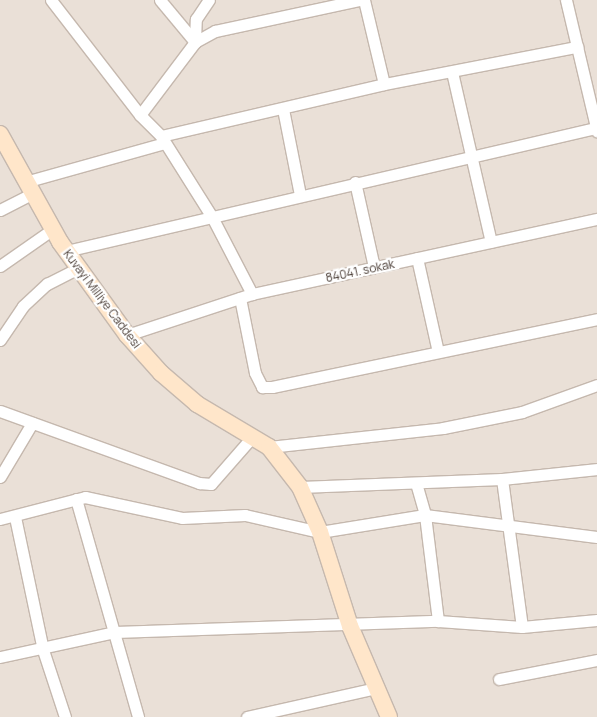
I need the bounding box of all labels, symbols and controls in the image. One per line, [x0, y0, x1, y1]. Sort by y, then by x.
street label: Kuvayi Milliye Caddesi [60, 247, 144, 351]
street label: 84041. sokak [324, 257, 396, 285]

